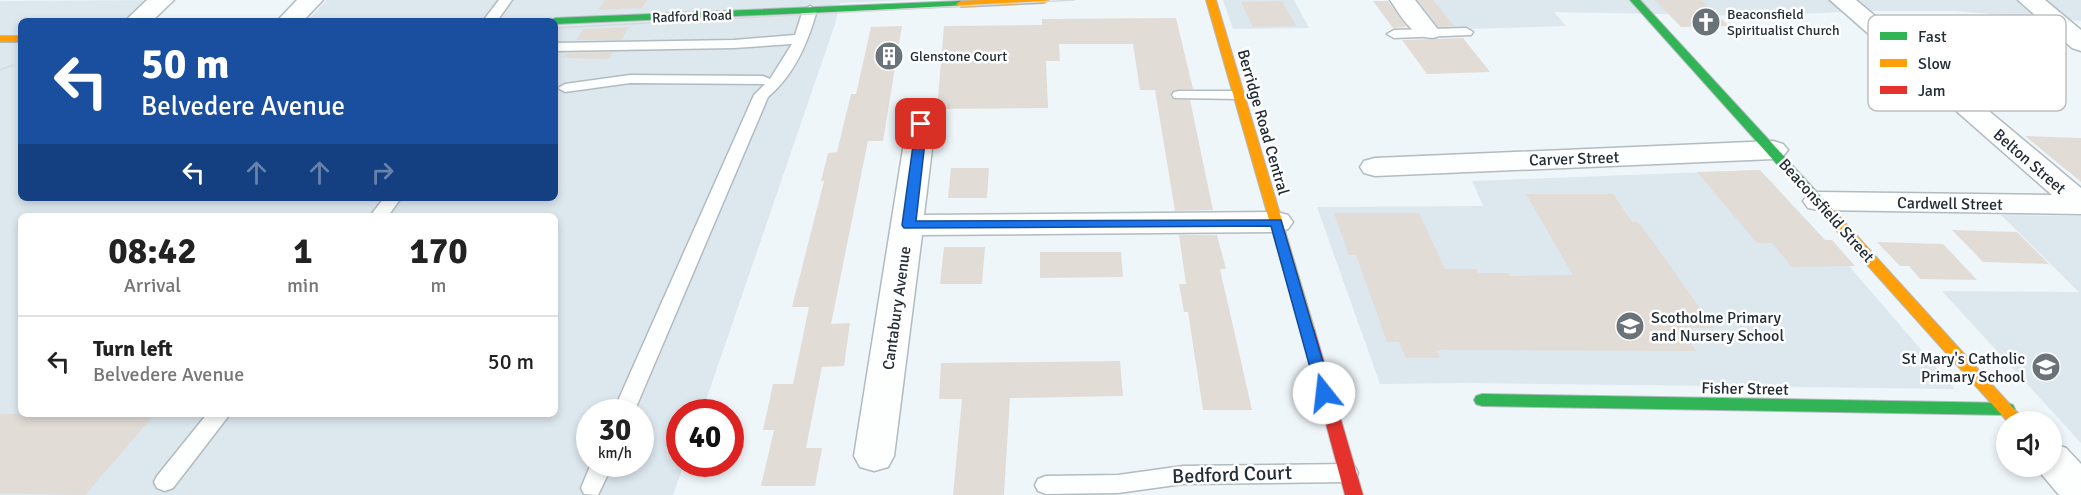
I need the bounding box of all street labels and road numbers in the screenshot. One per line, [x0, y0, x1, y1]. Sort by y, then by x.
street label: Radford Road [652, 7, 732, 26]
street label: Berridge Road Central [1233, 47, 1294, 198]
street label: Belton Street [1989, 125, 2070, 199]
street label: Carver Street [1529, 147, 1620, 171]
street label: Beaconsfield Street [1774, 155, 1878, 267]
street label: Cardwell Street [1897, 193, 2003, 215]
street label: Cantabury Avenue [878, 245, 916, 371]
street label: Fisher Street [1701, 378, 1789, 400]
street label: Bedford Court [1172, 460, 1292, 489]

